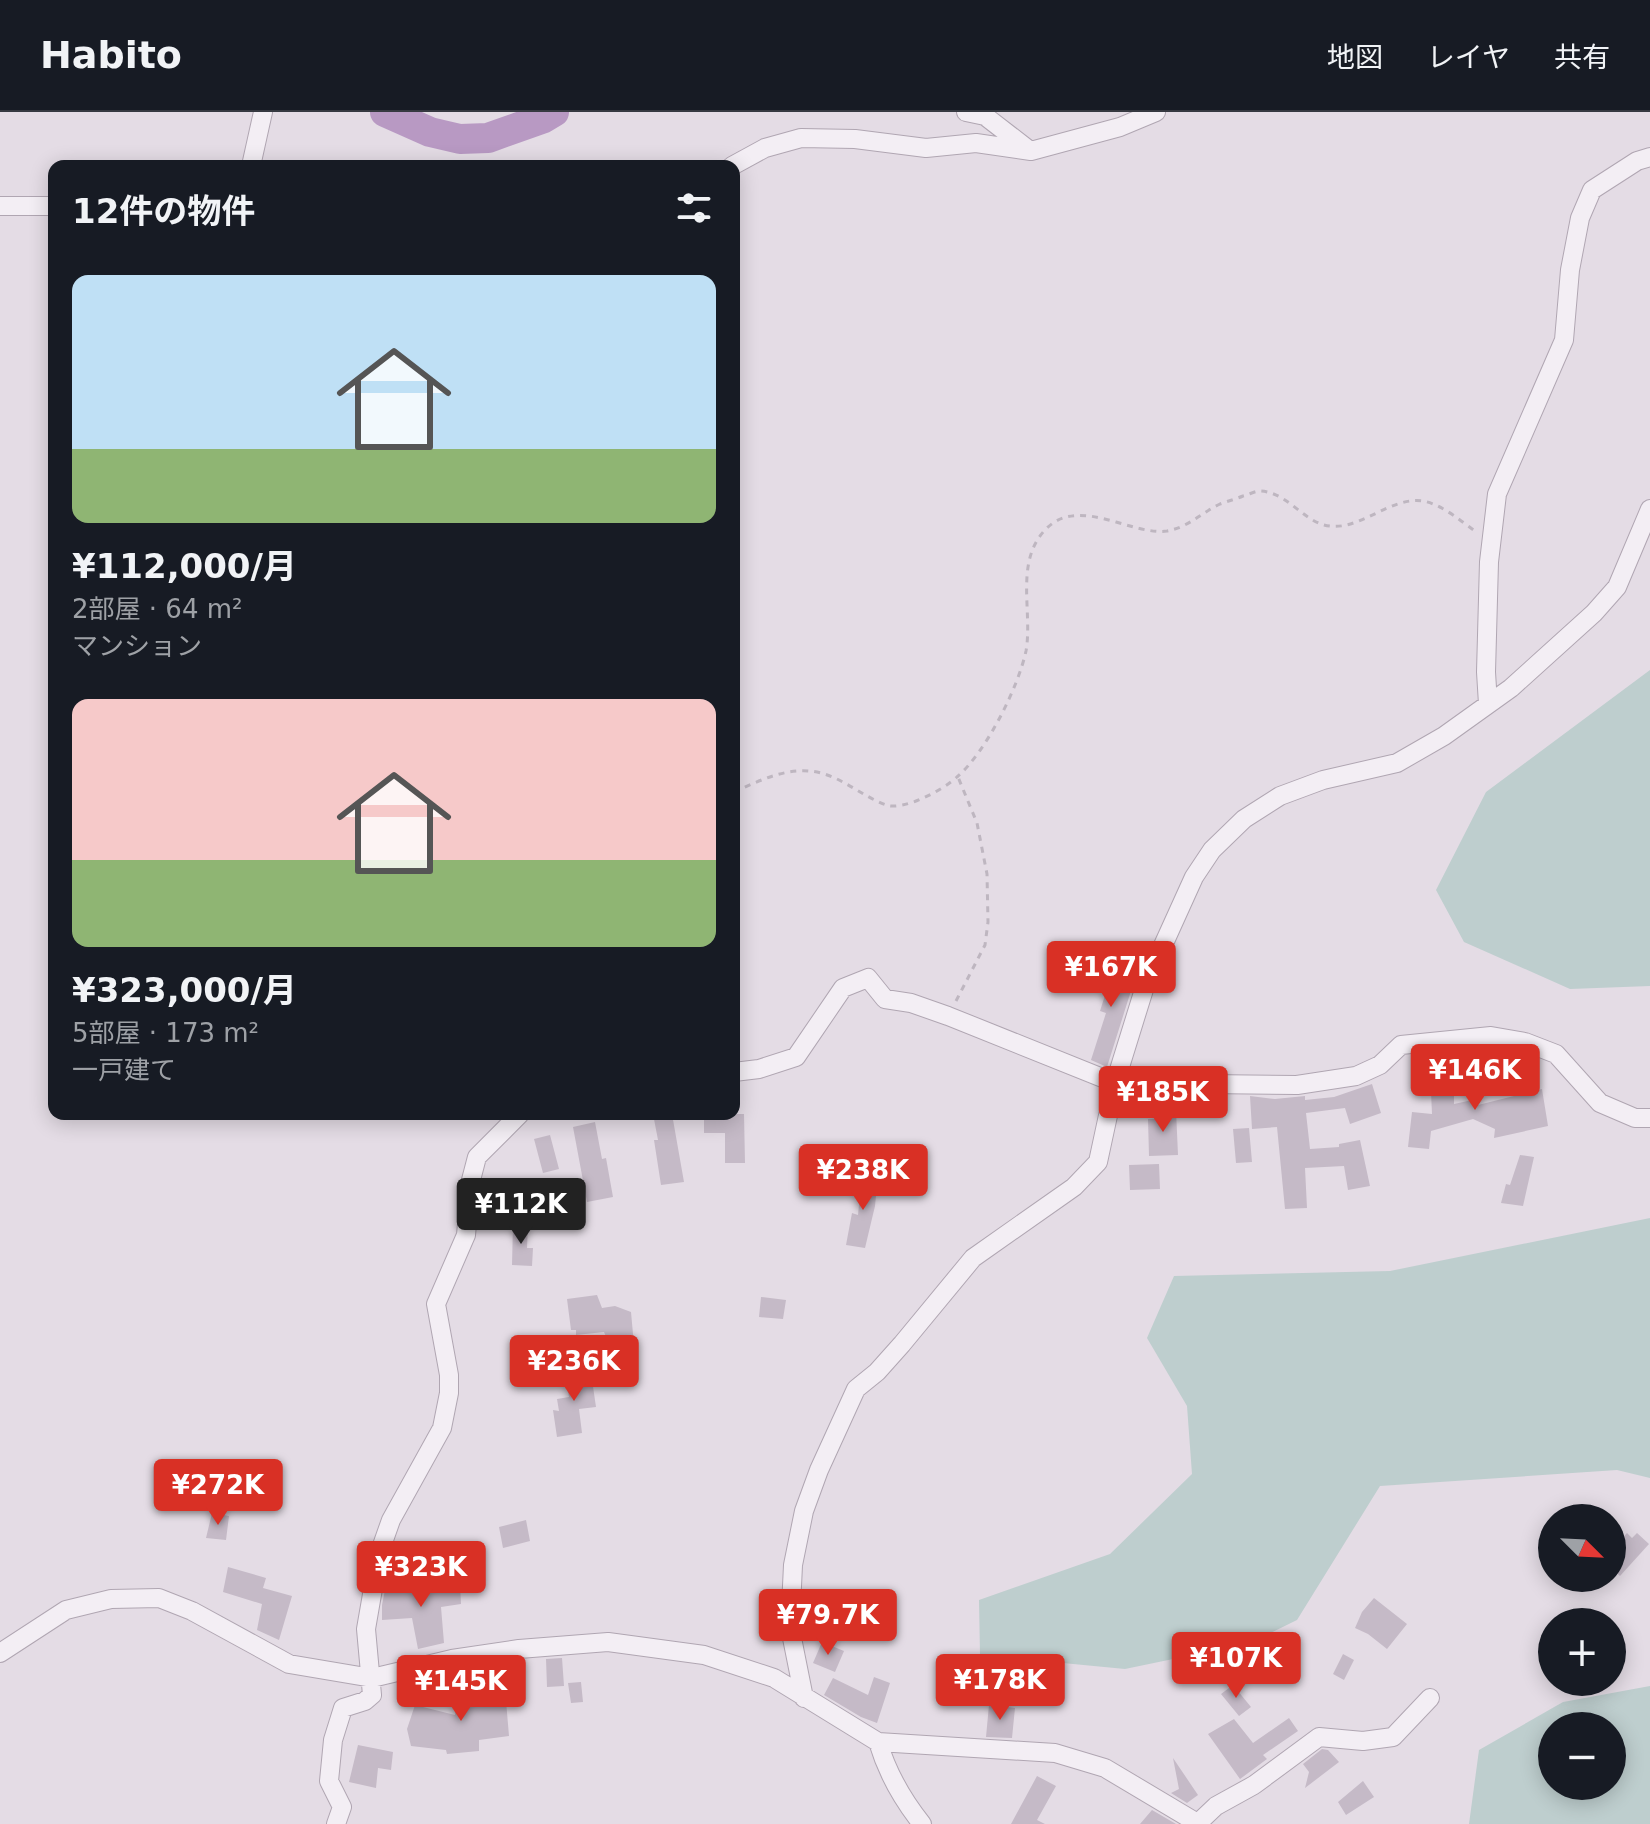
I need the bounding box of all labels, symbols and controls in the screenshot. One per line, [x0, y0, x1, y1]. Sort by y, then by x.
text: Habito [40, 33, 182, 77]
text: 地図 [1327, 41, 1383, 74]
text: レイヤ [1427, 41, 1510, 74]
text: 共有 [1554, 41, 1610, 74]
icon: filters [672, 186, 716, 230]
text: 12件の物件 [72, 191, 255, 231]
icon: home [322, 327, 466, 471]
text: ¥112,000/月 [72, 546, 297, 586]
text: 2部屋 · 64 m² [72, 594, 242, 624]
text: マンション [72, 631, 202, 661]
icon: home [322, 751, 466, 895]
pin: ¥167K [1055, 941, 1167, 1009]
text: ¥167K [1065, 952, 1157, 982]
text: ¥323,000/月 [72, 970, 297, 1010]
text: 5部屋 · 173 m² [72, 1018, 259, 1048]
pin: ¥146K [1419, 1044, 1531, 1112]
text: 一戸建て [72, 1055, 176, 1085]
text: ¥146K [1429, 1055, 1521, 1085]
pin: ¥185K [1107, 1066, 1219, 1134]
text: ¥185K [1117, 1077, 1209, 1107]
pin: ¥238K [807, 1144, 919, 1212]
text: ¥238K [817, 1155, 909, 1185]
pin: ¥112K [465, 1178, 577, 1246]
text: ¥112K [475, 1189, 567, 1219]
pin: ¥236K [518, 1335, 630, 1403]
text: ¥236K [528, 1346, 620, 1376]
pin: ¥272K [162, 1459, 274, 1527]
text: ¥272K [172, 1470, 264, 1500]
north arrow [1538, 1504, 1626, 1592]
map controls [1538, 1504, 1626, 1800]
pin: ¥323K [365, 1541, 477, 1609]
text: ¥323K [375, 1552, 467, 1582]
pin: ¥79.7K [763, 1589, 893, 1657]
text: ¥79.7K [777, 1600, 879, 1630]
button: + [1538, 1608, 1626, 1696]
pin: ¥107K [1180, 1632, 1292, 1700]
text: ¥107K [1190, 1643, 1282, 1673]
pin: ¥178K [944, 1654, 1056, 1722]
pin: ¥145K [405, 1655, 517, 1723]
text: ¥178K [954, 1665, 1046, 1695]
text: ¥145K [415, 1666, 507, 1696]
button: − [1538, 1712, 1626, 1800]

